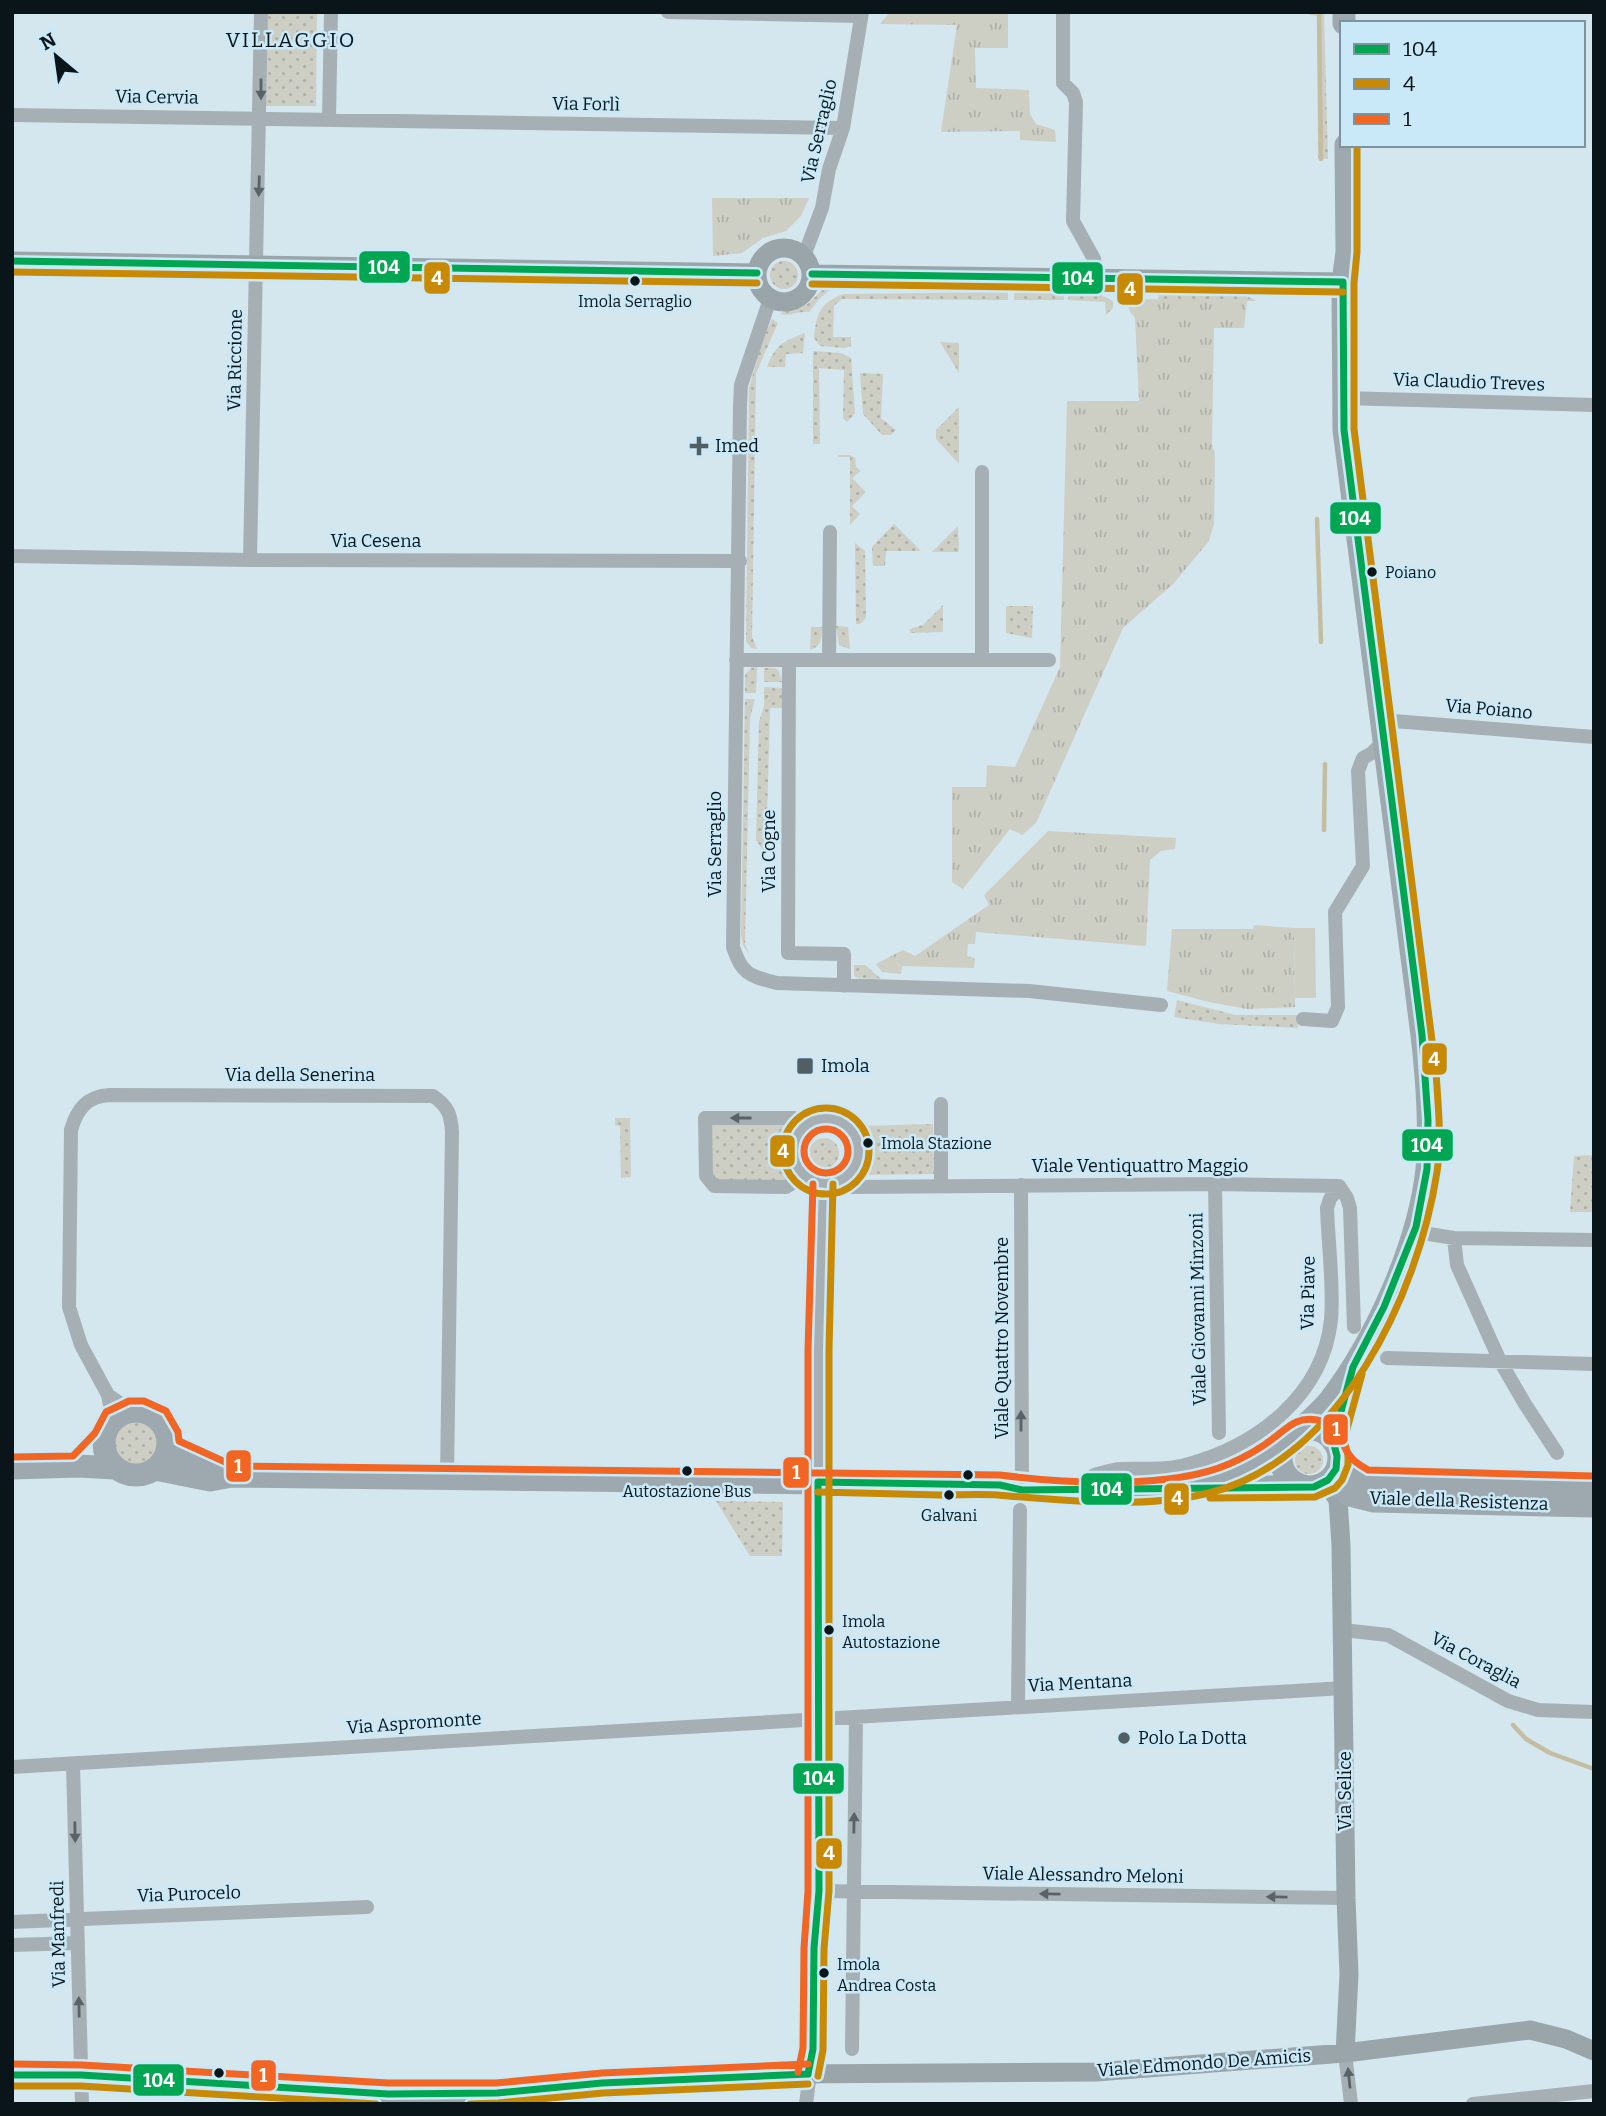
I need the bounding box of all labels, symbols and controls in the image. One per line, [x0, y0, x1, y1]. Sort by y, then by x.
north arrow [21, 21, 91, 91]
legend [1340, 21, 1585, 147]
district label: VILLAGGIO [226, 27, 356, 53]
text: N [36, 28, 60, 55]
text: 104 [1403, 36, 1437, 62]
text: 4 [1403, 71, 1415, 97]
street label: Via Serraglio [796, 77, 842, 185]
one-way arrow [255, 79, 266, 101]
street label: Via Cervia [115, 85, 199, 109]
street label: Via Forlì [552, 92, 620, 116]
text: 1 [1403, 106, 1412, 132]
one-way arrow [253, 175, 264, 197]
line badge: 104 [358, 250, 411, 284]
text: 104 [368, 256, 400, 279]
line badge: 4 [423, 261, 451, 295]
line badge: 104 [1051, 261, 1104, 295]
text: 4 [431, 267, 443, 290]
text: 104 [1062, 267, 1094, 290]
line badge: 4 [1116, 272, 1144, 306]
marker: Imola Serraglio [628, 274, 642, 288]
text: 4 [1124, 278, 1136, 301]
place label: Imola Serraglio [578, 292, 692, 311]
street label: Via Riccione [223, 309, 247, 411]
street label: Via Claudio Treves [1393, 368, 1545, 396]
place label: Imed [715, 435, 759, 457]
marker: Imed [689, 436, 709, 456]
line badge: 104 [1329, 501, 1382, 535]
text: 104 [1339, 507, 1371, 530]
street label: Via Cesena [331, 530, 422, 552]
place label: Poiano [1385, 563, 1436, 582]
marker: Poiano [1365, 565, 1379, 579]
street label: Via Poiano [1444, 694, 1534, 724]
street label: Via Serraglio [704, 791, 726, 897]
street label: Via Cogne [758, 810, 780, 892]
line badge: 4 [1421, 1042, 1448, 1076]
text: 4 [1428, 1048, 1440, 1071]
place label: Imola [821, 1055, 870, 1077]
marker: Imola [795, 1056, 815, 1076]
street label: Via della Senerina [225, 1064, 375, 1086]
one-way arrow [730, 1112, 752, 1124]
line badge: 104 [1401, 1128, 1454, 1162]
line badge: 4 [769, 1134, 796, 1168]
place label: Imola Stazione [881, 1134, 992, 1153]
text: 104 [1411, 1134, 1443, 1157]
marker: Imola Stazione [861, 1136, 875, 1150]
text: 4 [777, 1140, 789, 1163]
street label: Viale Ventiquattro Maggio [1032, 1155, 1248, 1177]
street label: Viale Giovanni Minzoni [1185, 1212, 1211, 1406]
street label: Viale Quattro Novembre [991, 1237, 1013, 1439]
street label: Via Piave [1296, 1256, 1320, 1330]
one-way arrow [1015, 1410, 1027, 1432]
line badge: 1 [1322, 1413, 1349, 1446]
text: 1 [1332, 1418, 1341, 1441]
line badge: 1 [225, 1449, 252, 1483]
text: 1 [234, 1455, 243, 1478]
line badge: 1 [782, 1456, 810, 1489]
text: 1 [792, 1461, 801, 1484]
marker: Autostazione Bus [680, 1464, 694, 1478]
unlabelled marker [961, 1468, 975, 1482]
line badge: 104 [1080, 1472, 1133, 1506]
text: 104 [1091, 1478, 1123, 1501]
place label: Autostazione Bus [623, 1482, 751, 1501]
line badge: 4 [1163, 1482, 1190, 1516]
text: 4 [1171, 1487, 1183, 1510]
street label: Viale della Resistenza [1369, 1487, 1549, 1515]
marker: Galvani [942, 1488, 956, 1502]
place label: Galvani [921, 1506, 977, 1525]
place label: Imola Autostazione [842, 1612, 940, 1652]
marker: Imola Autostazione [822, 1623, 836, 1637]
street label: Via Coraglia [1427, 1627, 1525, 1693]
street label: Via Mentana [1027, 1669, 1133, 1697]
street label: Via Aspromonte [346, 1707, 482, 1739]
place label: Polo La Dotta [1138, 1727, 1247, 1749]
marker: Polo La Dotta [1116, 1730, 1132, 1746]
street label: Via Selice [1334, 1751, 1356, 1831]
line badge: 104 [792, 1762, 845, 1795]
text: 104 [803, 1767, 835, 1790]
one-way arrow [848, 1812, 860, 1834]
one-way arrow [69, 1821, 81, 1843]
line badge: 4 [815, 1837, 843, 1870]
text: 4 [823, 1842, 835, 1865]
street label: Viale Alessandro Meloni [982, 1862, 1184, 1888]
street label: Via Manfredi [46, 1880, 70, 1988]
street label: Via Purocelo [137, 1881, 241, 1907]
one-way arrow [1039, 1888, 1061, 1900]
one-way arrow [1266, 1891, 1288, 1903]
place label: Imola Andrea Costa [837, 1955, 936, 1995]
marker: Imola Andrea Costa [817, 1966, 831, 1980]
one-way arrow [74, 1996, 85, 2018]
street label: Viale Edmondo De Amicis [1096, 2045, 1312, 2081]
line badge: 1 [250, 2059, 277, 2092]
line badge: 104 [132, 2063, 185, 2097]
text: 1 [259, 2064, 268, 2087]
unlabelled marker [212, 2066, 226, 2080]
one-way arrow [1343, 2067, 1354, 2089]
text: 104 [143, 2069, 175, 2092]

